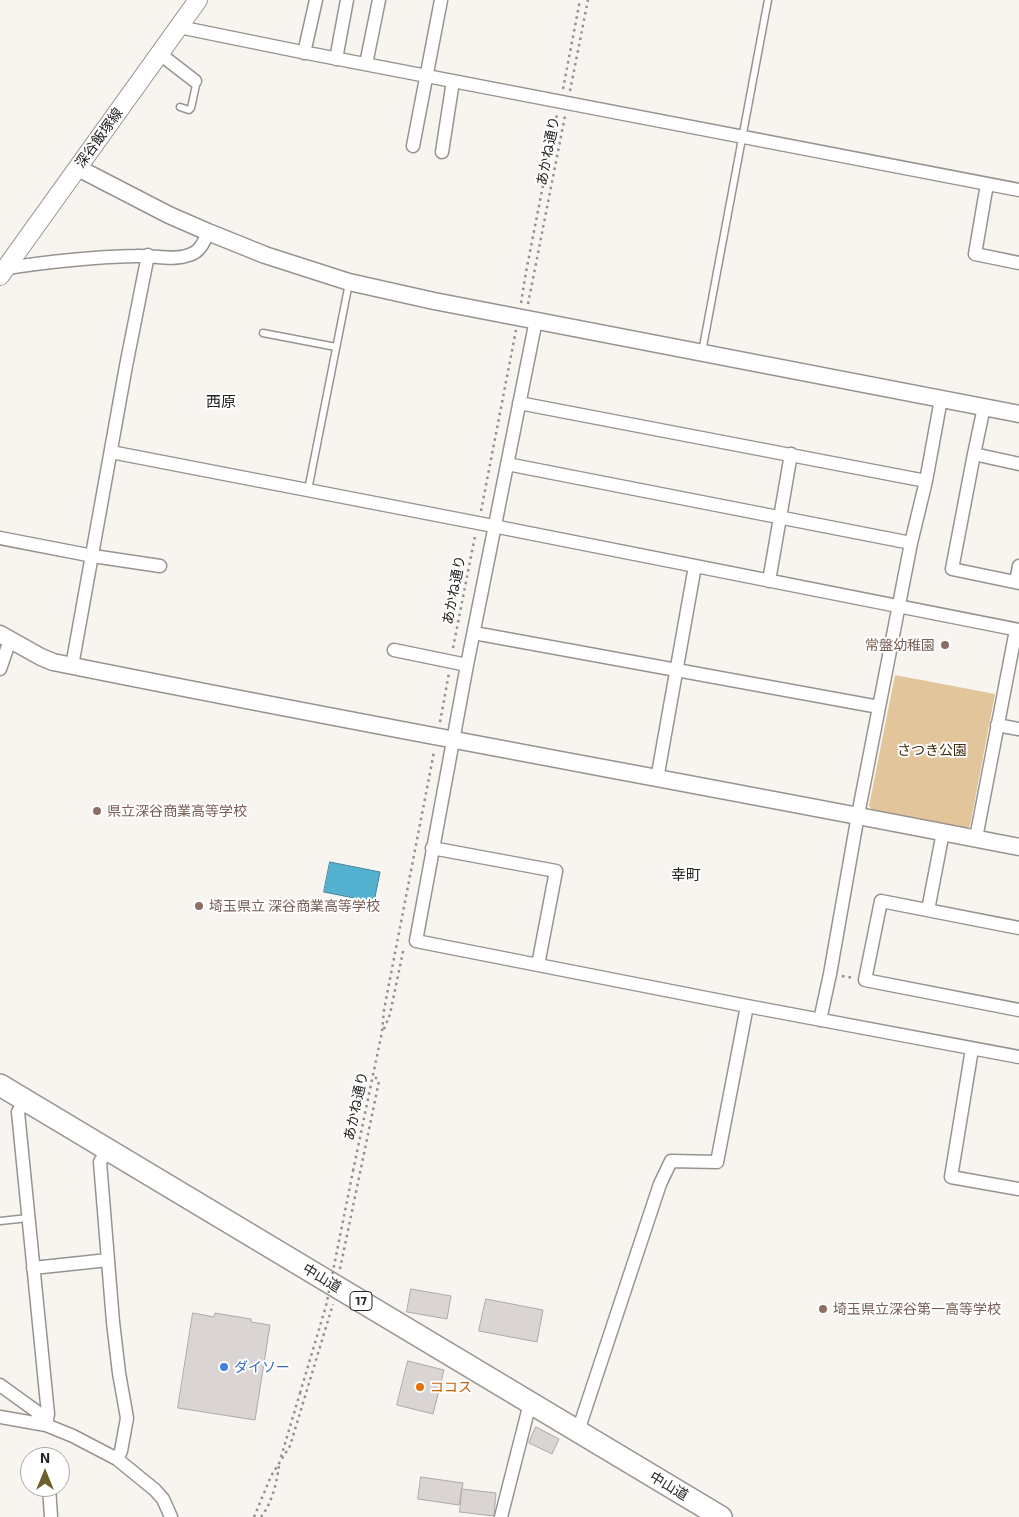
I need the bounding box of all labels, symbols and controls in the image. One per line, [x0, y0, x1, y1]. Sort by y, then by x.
street label: 深谷飯塚線 [72, 105, 126, 171]
street label: あかね通り [533, 115, 563, 187]
district label: 西原 [206, 393, 236, 411]
street label: あかね通り [439, 554, 469, 626]
place label: 常盤幼稚園 [865, 637, 935, 653]
marker: 常盤幼稚園 [939, 639, 951, 651]
park label: さつき公園 [897, 742, 967, 758]
place label: 県立深谷商業高等学校 [107, 803, 247, 819]
marker: 県立深谷商業高等学校 [91, 805, 103, 817]
district label: 幸町 [671, 866, 701, 884]
place label: 埼玉県立 深谷商業高等学校 [209, 898, 380, 914]
marker: 埼玉県立 深谷商業高等学校 [193, 900, 205, 912]
street label: あかね通り [341, 1070, 371, 1142]
street label: 中山道 [300, 1260, 344, 1296]
road number: 17 [350, 1292, 372, 1310]
place label: 埼玉県立深谷第一高等学校 [833, 1301, 1001, 1317]
marker: 埼玉県立深谷第一高等学校 [817, 1303, 829, 1315]
place label: ダイソー [234, 1359, 290, 1375]
marker: ダイソー [218, 1361, 230, 1373]
place label: ココス [430, 1379, 472, 1395]
marker: ココス [414, 1381, 426, 1393]
north arrow [20, 1447, 70, 1497]
text: N [40, 1449, 50, 1466]
street label: 中山道 [647, 1468, 691, 1504]

